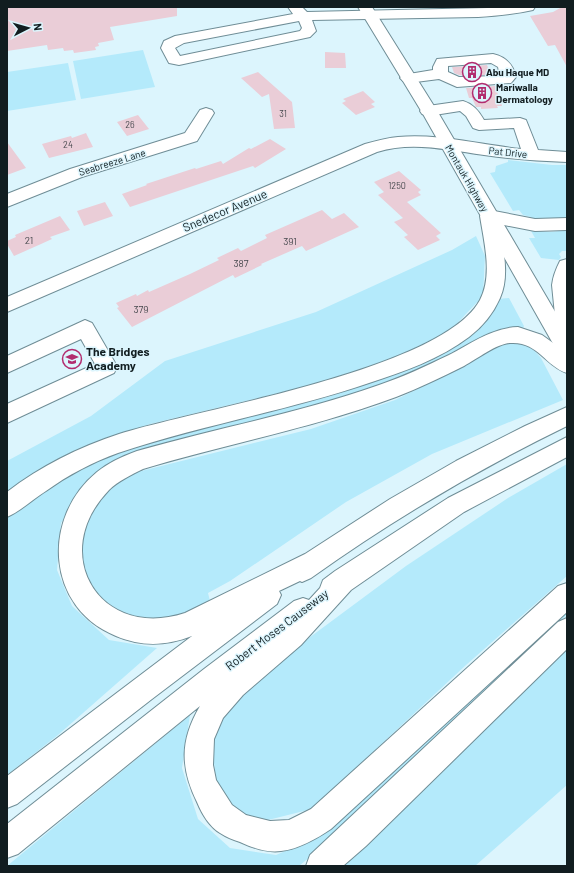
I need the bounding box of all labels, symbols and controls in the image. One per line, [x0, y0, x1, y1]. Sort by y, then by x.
north arrow [8, 8, 48, 48]
text: N [32, 23, 45, 31]
building icon: Abu Haque MD [461, 61, 483, 83]
place label: Abu Haque MD [486, 66, 549, 78]
place label: Mariwalla Dermatology [496, 81, 553, 105]
building icon: Mariwalla Dermatology [471, 82, 493, 104]
house number: 31 [279, 108, 287, 119]
house number: 26 [125, 119, 135, 130]
house number: 24 [63, 139, 73, 150]
street label: Montauk Highway [443, 142, 491, 214]
street label: Pat Drive [488, 144, 528, 160]
street label: Seabreeze Lane [77, 146, 147, 178]
house number: 1250 [388, 180, 406, 191]
street label: Snedecor Avenue [180, 186, 269, 234]
house number: 21 [25, 234, 33, 246]
house number: 391 [283, 235, 297, 247]
house number: 387 [233, 257, 249, 269]
house number: 379 [133, 303, 149, 315]
place label: The Bridges Academy [86, 344, 150, 372]
school or university icon: The Bridges Academy [61, 348, 83, 370]
street label: Robert Moses Causeway [222, 586, 331, 672]

